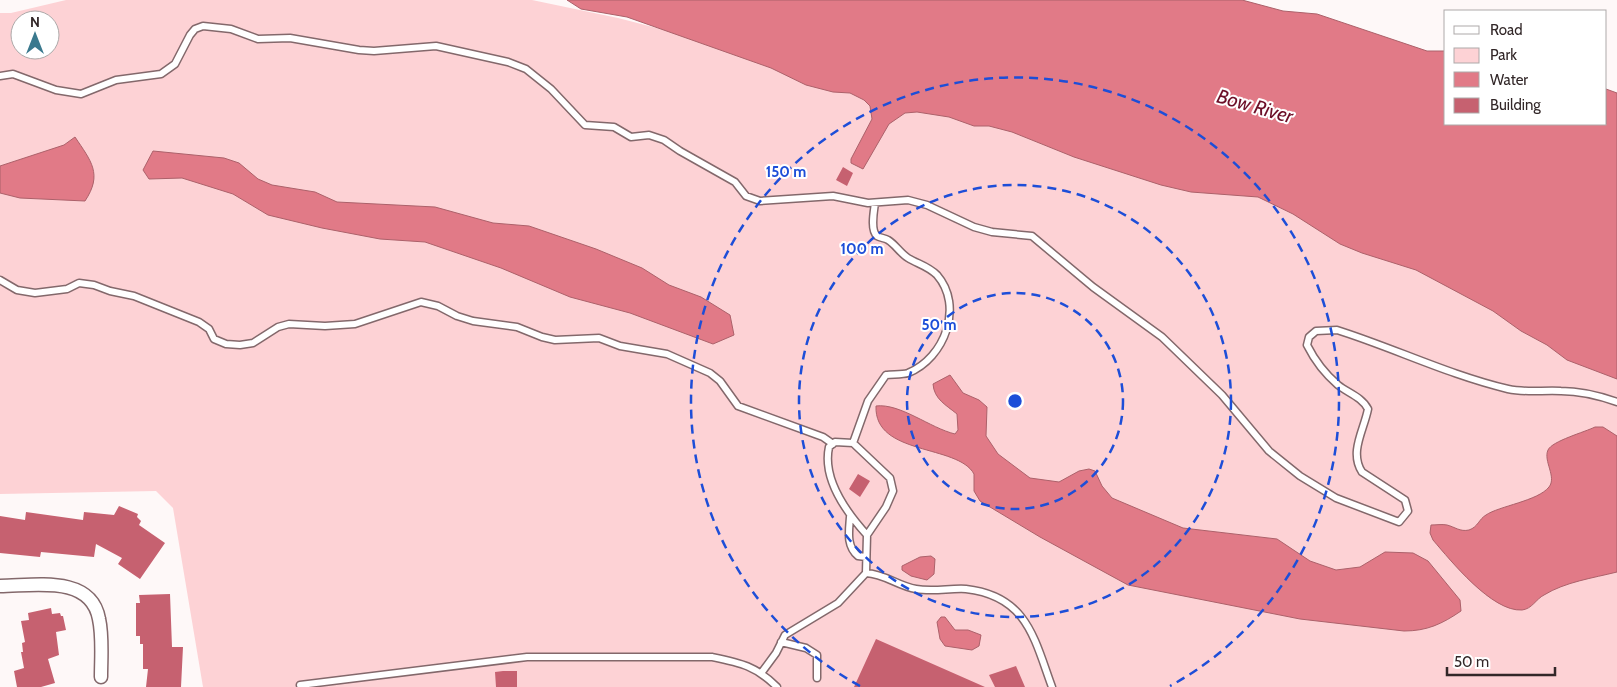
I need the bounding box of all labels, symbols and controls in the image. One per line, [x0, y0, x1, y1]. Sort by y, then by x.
north arrow [10, 10, 60, 60]
legend [1444, 10, 1607, 125]
text: N [30, 13, 40, 31]
text: Road [1490, 21, 1523, 39]
text: Park [1490, 46, 1517, 64]
text: Water [1490, 71, 1528, 89]
water label: Bow River [1214, 84, 1297, 129]
text: Building [1490, 96, 1541, 114]
text: 150 m [766, 163, 806, 181]
text: 100 m [840, 240, 884, 258]
text: 50 m [921, 316, 957, 334]
centre of rings [1006, 392, 1024, 410]
scale bar [1447, 644, 1554, 676]
text: 50 m [1454, 653, 1489, 671]

